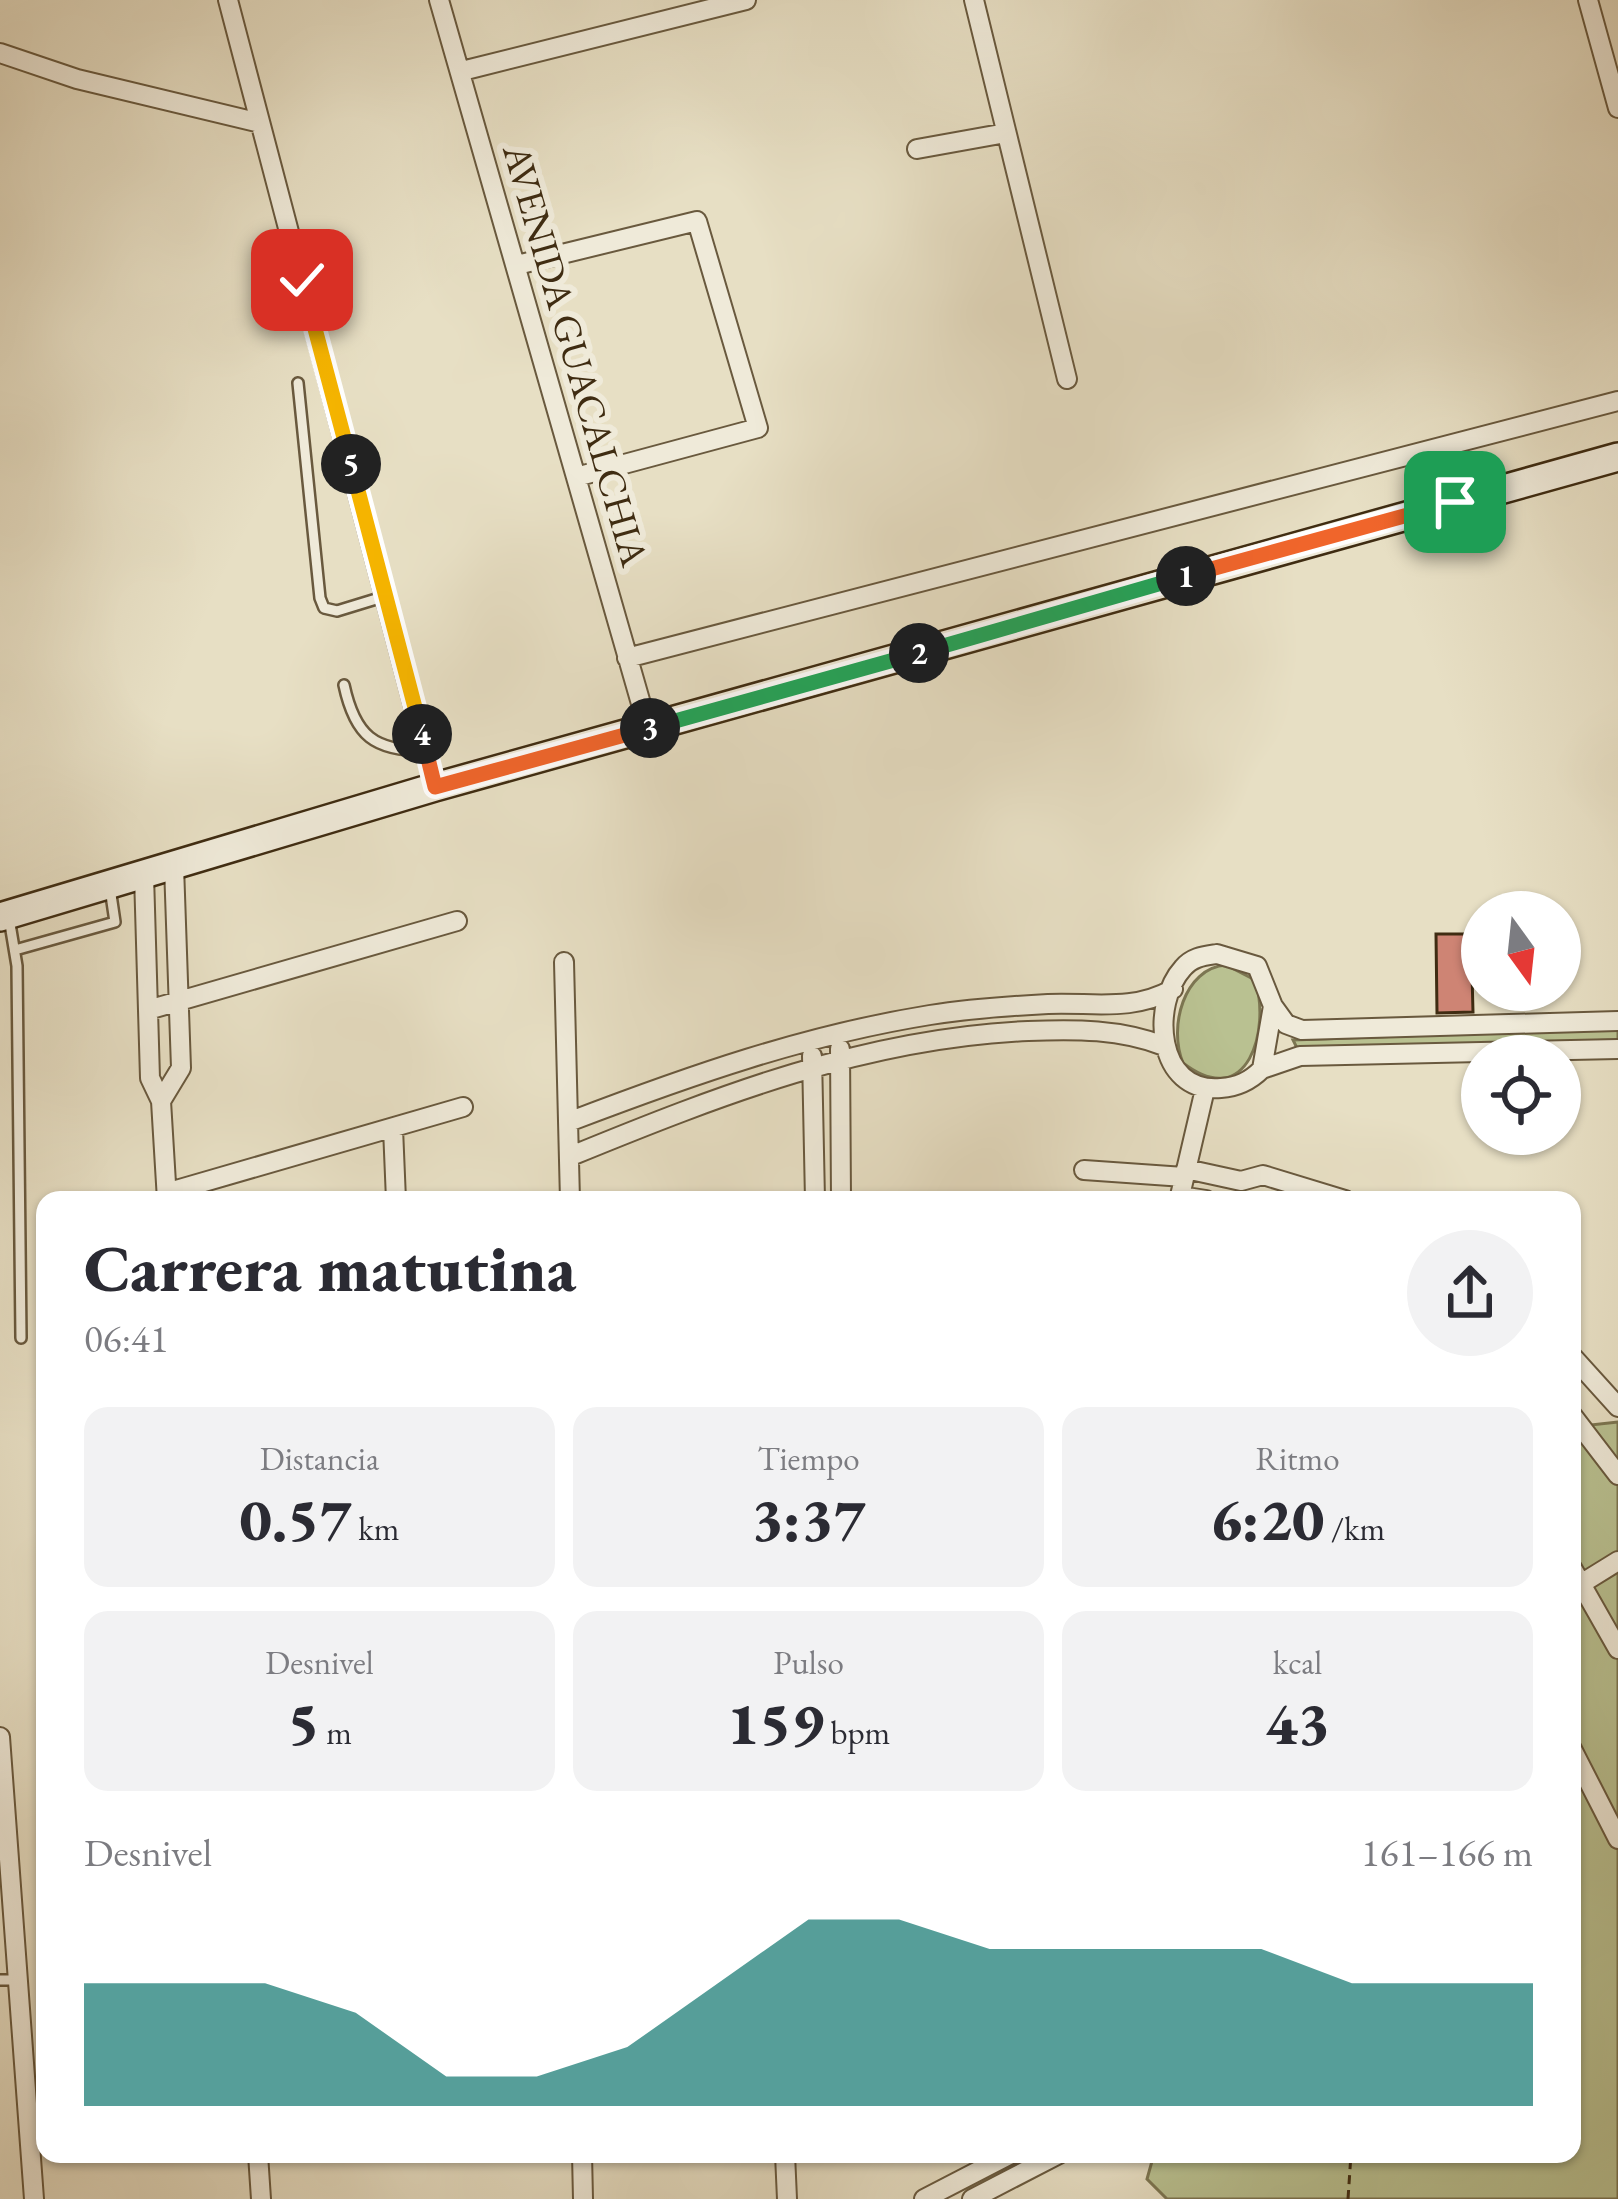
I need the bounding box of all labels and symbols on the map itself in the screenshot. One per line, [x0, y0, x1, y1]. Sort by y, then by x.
street label: AVENIDA GUACALCHIA [491, 137, 661, 573]
pin [251, 229, 353, 331]
pin: 5 [321, 434, 381, 494]
pin [1404, 451, 1506, 553]
pin: 1 [1156, 546, 1216, 606]
pin: 2 [889, 623, 949, 683]
pin: 3 [620, 698, 680, 758]
pin: 4 [392, 704, 452, 764]
north arrow [1461, 891, 1581, 1011]

